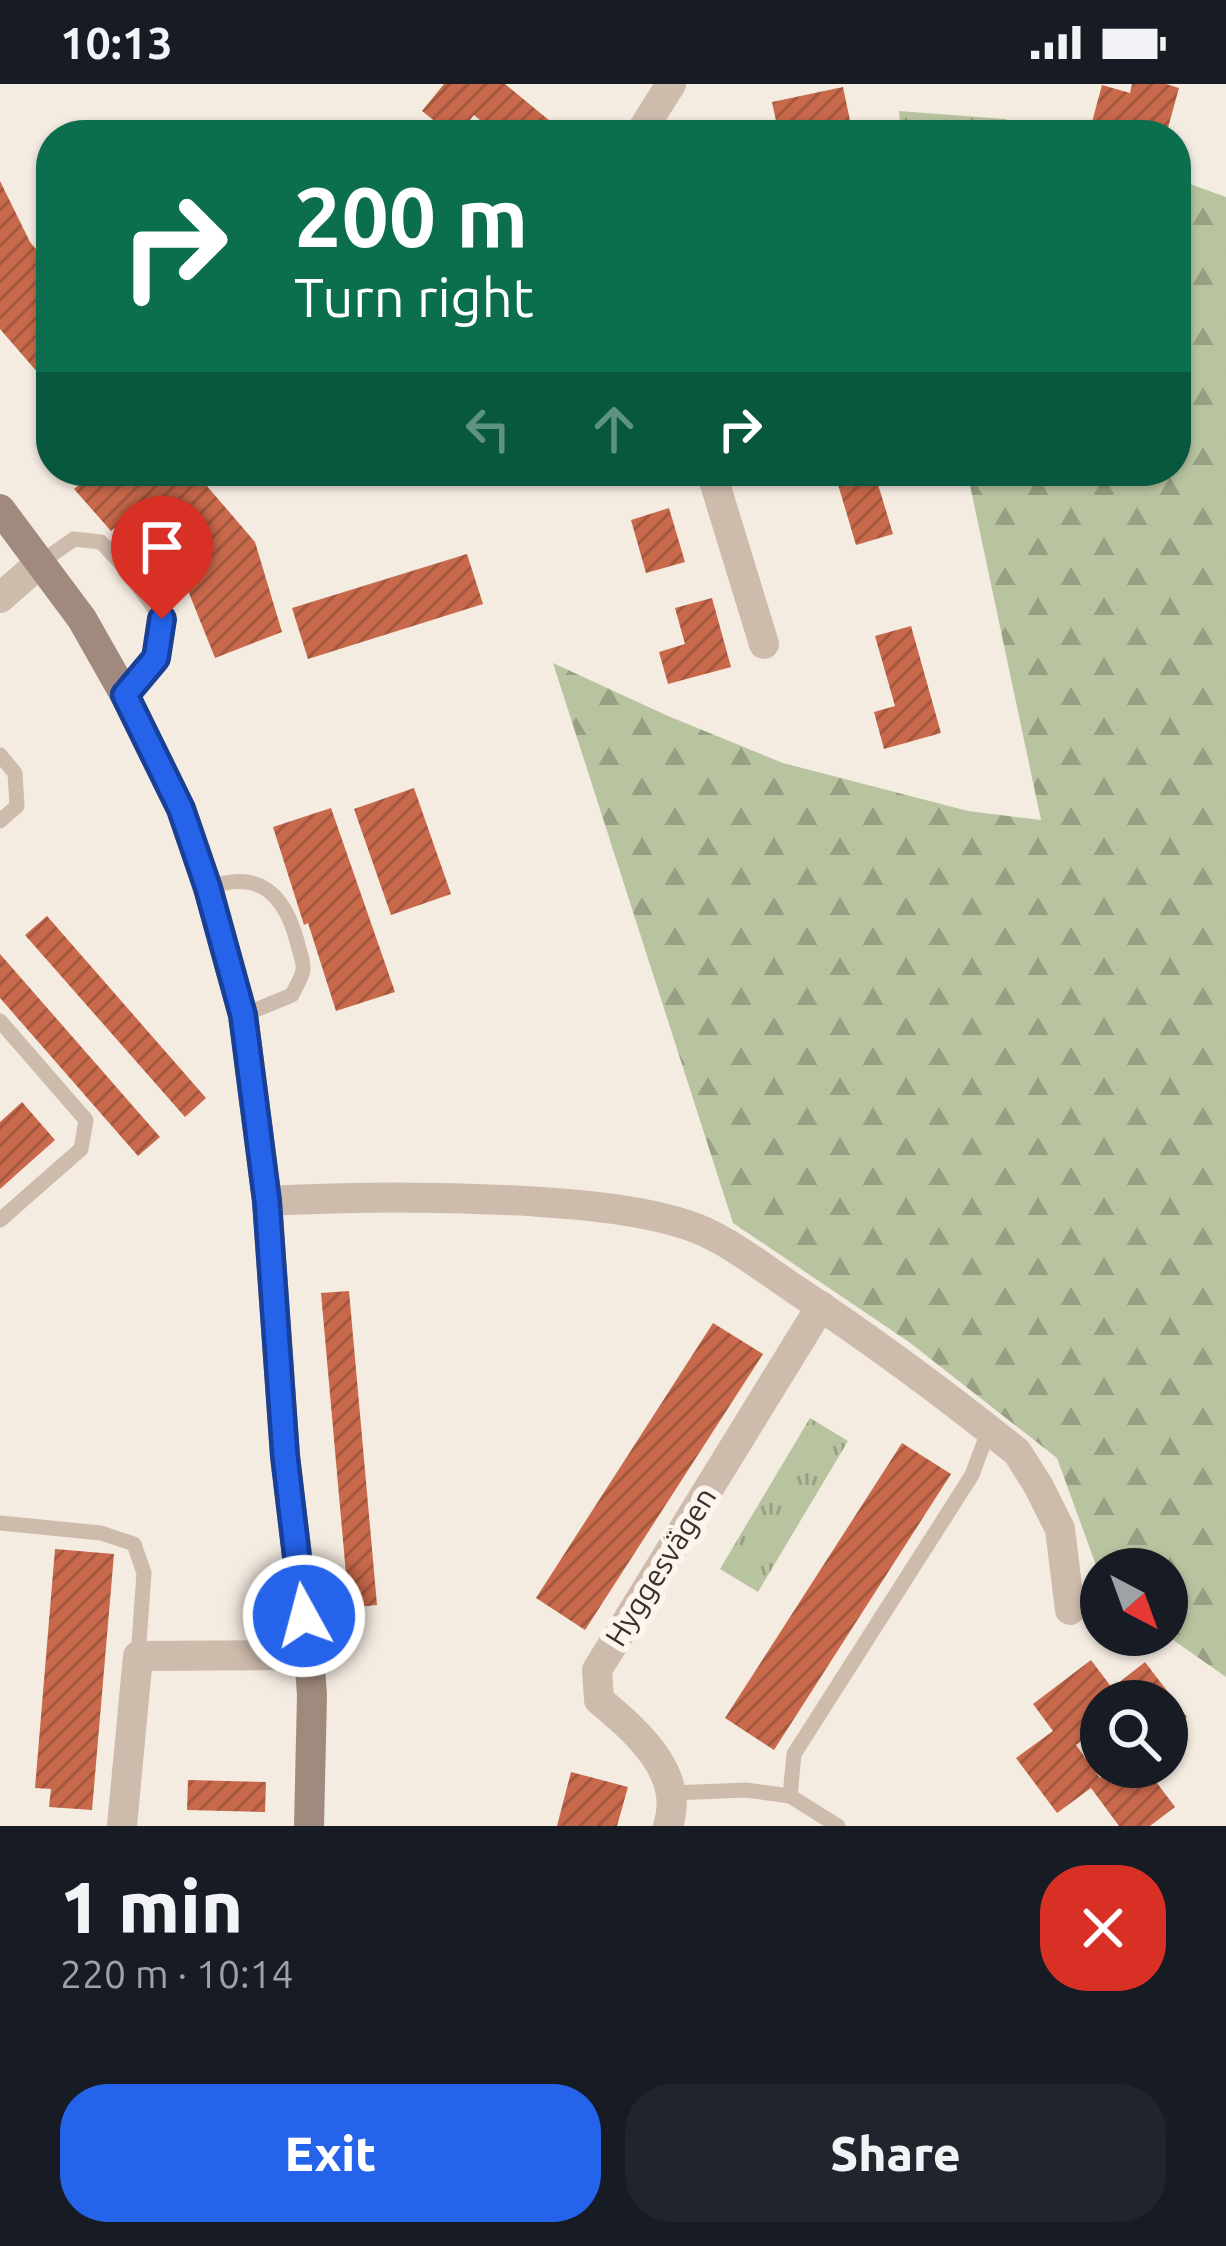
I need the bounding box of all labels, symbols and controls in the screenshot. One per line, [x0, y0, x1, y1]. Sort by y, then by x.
text: 10:13 [60, 17, 173, 68]
icon: right [96, 168, 252, 324]
text: 200 m [294, 169, 528, 263]
text: Turn right [294, 267, 534, 327]
icon: left [455, 396, 521, 462]
icon: ahead [581, 396, 647, 462]
icon: right [707, 396, 773, 462]
pin [111, 496, 213, 619]
icon: arrive [129, 514, 195, 580]
street label: Hyggesvägen [598, 1481, 722, 1652]
north arrow [1080, 1548, 1188, 1656]
map controls [1080, 1548, 1188, 1788]
position arrow [241, 1553, 367, 1679]
button: search [1080, 1680, 1188, 1788]
button: close [1040, 1865, 1166, 1991]
text: 1 min [60, 1866, 243, 1947]
text: 220 m · 10:14 [60, 1952, 294, 1995]
button: Exit [60, 2084, 601, 2222]
button: Share [625, 2084, 1166, 2222]

